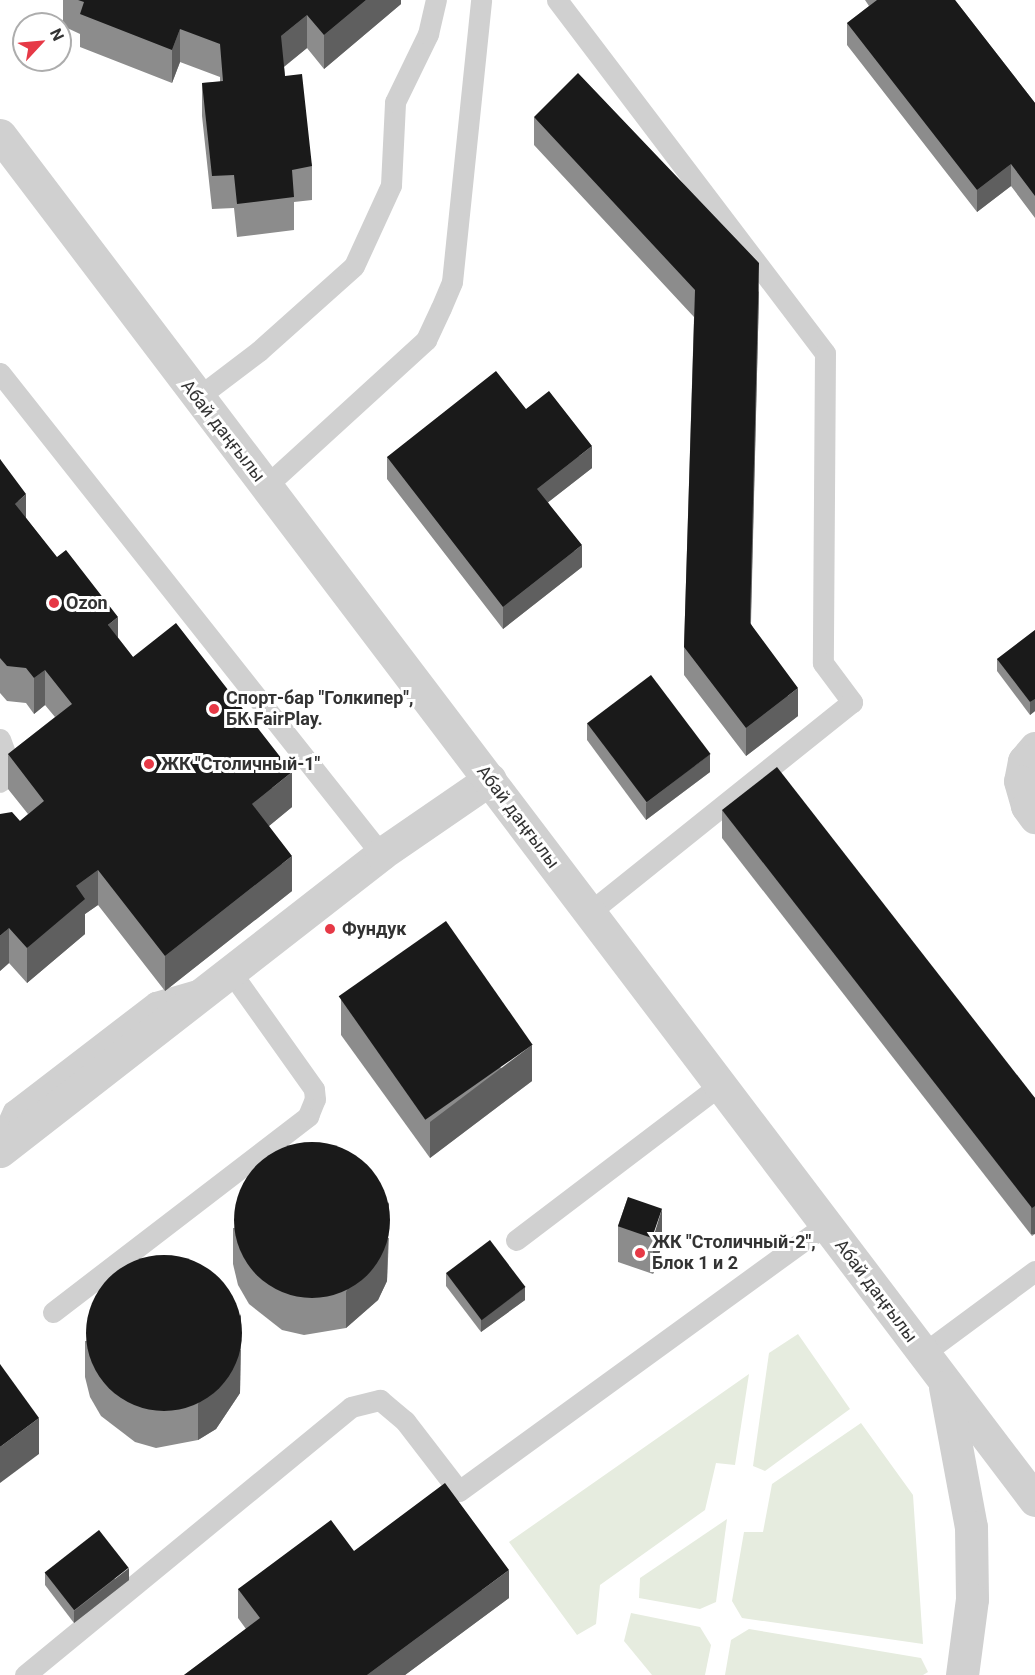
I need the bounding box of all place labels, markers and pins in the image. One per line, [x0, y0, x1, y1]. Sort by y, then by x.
place label: Ozon [66, 592, 108, 614]
marker: Ozon [47, 596, 61, 610]
place label: Спорт-бар "Голкипер", БК FairPlay. [226, 688, 413, 730]
marker: Спорт-бар "Голкипер", БК FairPlay. [207, 702, 221, 716]
place label: ЖК "Столичный-1" [161, 753, 320, 775]
marker: ЖК "Столичный-1" [142, 757, 156, 771]
place label: Фундук [342, 918, 406, 940]
marker: Фундук [323, 922, 337, 936]
place label: ЖК "Столичный-2", Блок 1 и 2 [652, 1232, 816, 1274]
marker: ЖК "Столичный-2", Блок 1 и 2 [633, 1246, 647, 1260]

